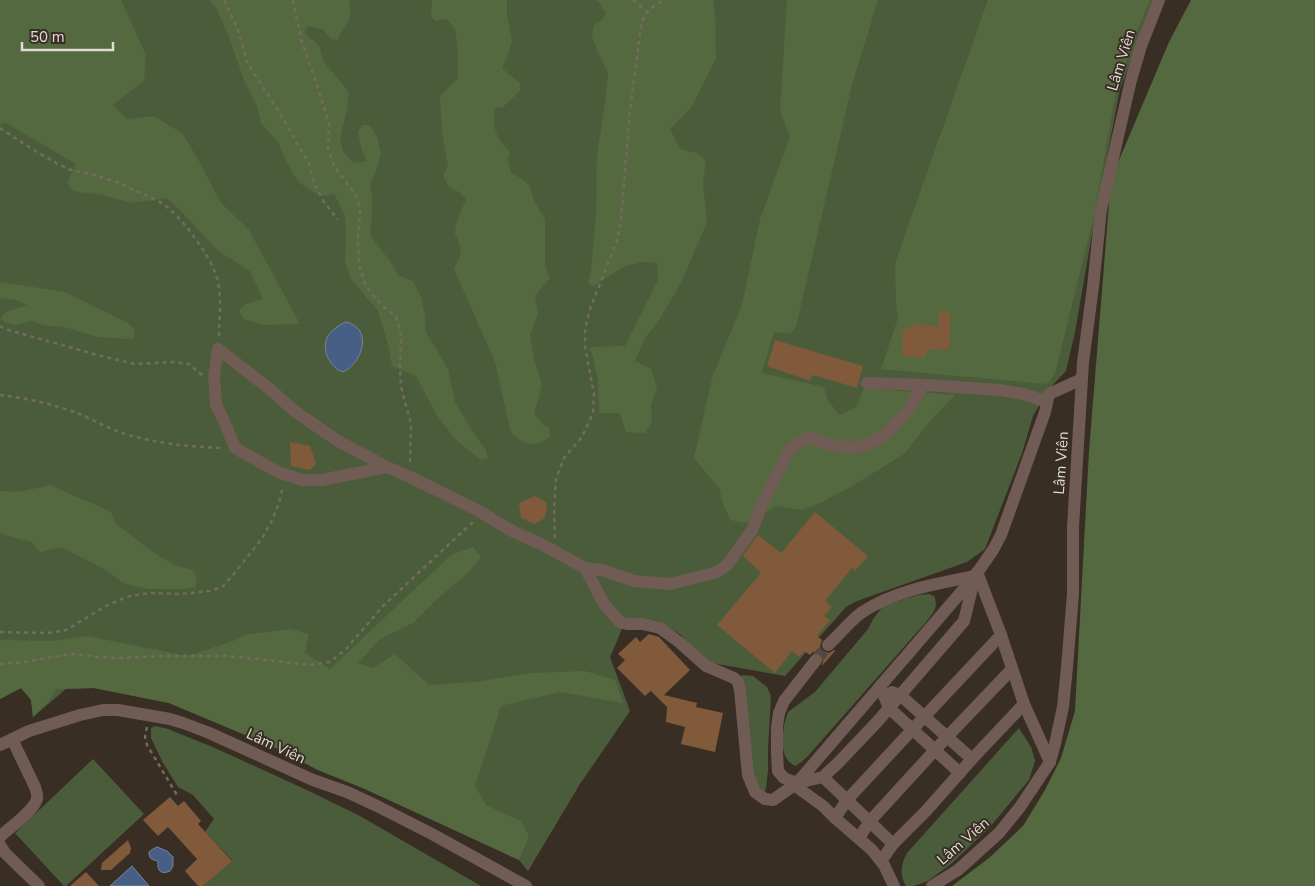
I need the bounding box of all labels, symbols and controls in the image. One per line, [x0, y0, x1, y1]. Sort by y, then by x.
scale bar [22, 20, 114, 52]
text: 50 m [30, 27, 65, 47]
street label: Lâm Viên [1102, 27, 1140, 93]
street label: Lâm Viên [1049, 431, 1073, 495]
street label: Lâm Viên [243, 724, 309, 768]
street label: Lâm Viên [933, 813, 993, 869]

